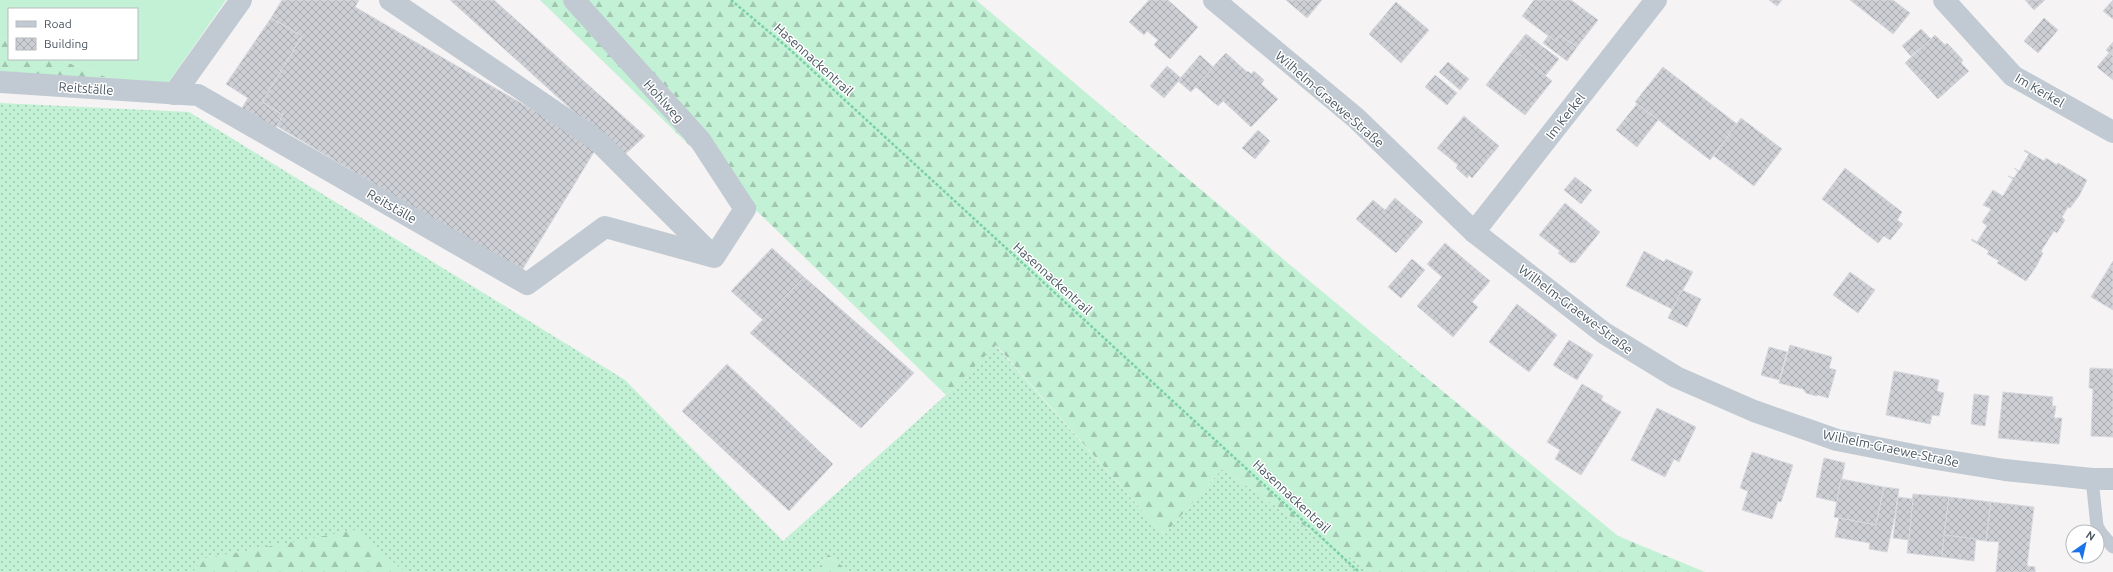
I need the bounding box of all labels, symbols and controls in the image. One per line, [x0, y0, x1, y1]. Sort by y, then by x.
legend [8, 8, 138, 60]
text: Road [44, 17, 72, 30]
street label: Hasennackentrail [772, 20, 856, 98]
text: Building [44, 37, 88, 50]
street label: Wilhelm-Graewe-Straße [1273, 48, 1387, 150]
street label: Im Kerkel [2013, 70, 2068, 110]
street label: Hohlweg [641, 77, 687, 125]
street label: Reitställe [58, 79, 114, 97]
street label: Im Kerkel [1543, 90, 1588, 142]
street label: Reitställe [365, 186, 419, 226]
street label: Hasennackentrail [1011, 239, 1095, 317]
street label: Wilhelm-Graewe-Straße [1516, 262, 1636, 356]
street label: Wilhelm-Graewe-Straße [1822, 427, 1960, 469]
street label: Hasennackentrail [1251, 457, 1334, 536]
north arrow [2065, 524, 2105, 564]
text: N [2084, 528, 2097, 543]

